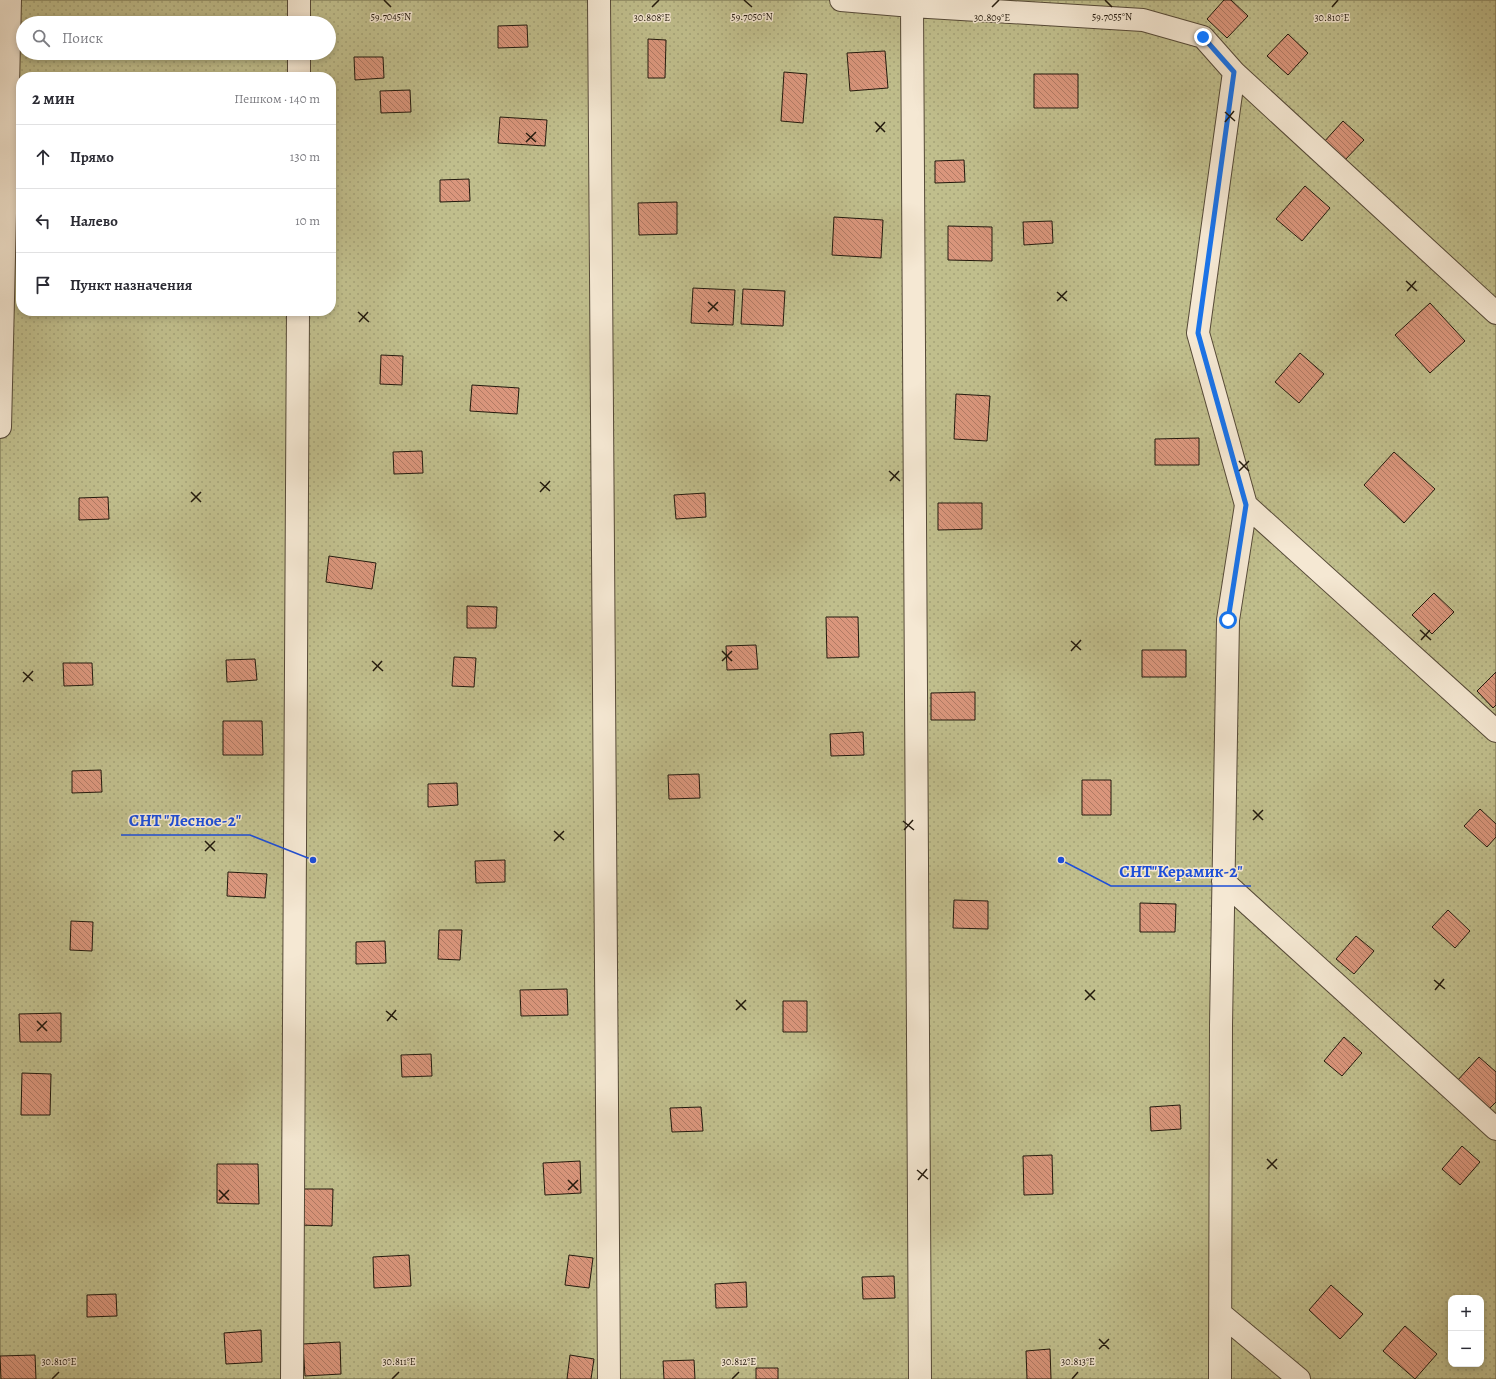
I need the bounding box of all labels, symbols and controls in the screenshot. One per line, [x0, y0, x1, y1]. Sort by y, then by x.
text: 59.7045°N [371, 10, 411, 23]
text: 59.7050°N [731, 10, 773, 23]
text: 59.7055°N [1092, 10, 1132, 23]
text: 30.808°E [634, 11, 670, 24]
text: 30.809°E [974, 11, 1010, 24]
text: 30.810°E [1314, 11, 1350, 24]
search box [16, 16, 336, 60]
icon: search [30, 27, 52, 49]
text: Поиск [62, 28, 103, 48]
route end [1194, 28, 1212, 46]
text: 2 мин [32, 87, 75, 110]
text: Пешком · 140 m [234, 90, 320, 107]
icon: ahead [32, 146, 54, 168]
text: Прямо [70, 147, 114, 167]
text: 130 m [290, 148, 320, 165]
icon: left [32, 210, 54, 232]
text: Налево [70, 211, 118, 231]
text: 10 m [295, 212, 320, 229]
icon: arrive [32, 274, 54, 296]
text: Пункт назначения [70, 275, 192, 295]
route start [1219, 611, 1237, 629]
callout: СНТ "Лесное-2" [121, 806, 250, 835]
text: СНТ "Лесное-2" [129, 809, 241, 832]
callout: СНТ"Керамик-2" [1111, 857, 1251, 886]
text: СНТ"Керамик-2" [1119, 860, 1243, 883]
map controls [1448, 1295, 1484, 1367]
button: + [1448, 1295, 1484, 1331]
button: − [1448, 1331, 1484, 1367]
text: 30.810°E [41, 1355, 77, 1368]
text: 30.811°E [382, 1355, 416, 1368]
text: 30.812°E [722, 1355, 756, 1368]
text: 30.813°E [1061, 1355, 1095, 1368]

